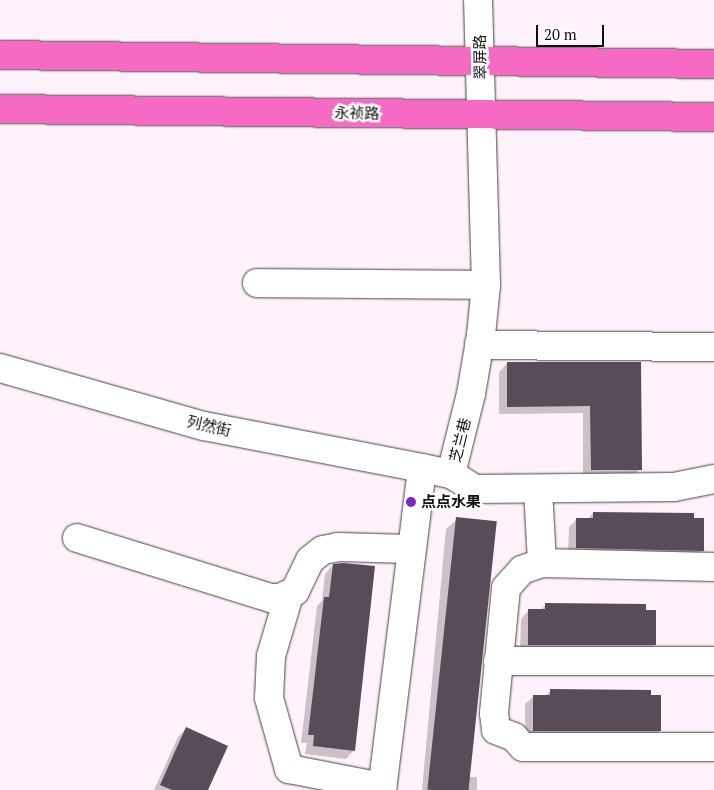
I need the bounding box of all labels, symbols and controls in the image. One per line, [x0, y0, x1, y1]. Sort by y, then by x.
scale bar [539, 15, 606, 47]
text: 20 m [544, 24, 577, 44]
street label: 翠屏路 [471, 34, 489, 80]
street label: 永祯路 [334, 104, 380, 122]
street label: 列然街 [185, 412, 233, 440]
street label: 芝兰巷 [446, 416, 474, 464]
place label: 点点水果 [421, 493, 481, 511]
marker: 点点水果 [405, 496, 417, 508]

